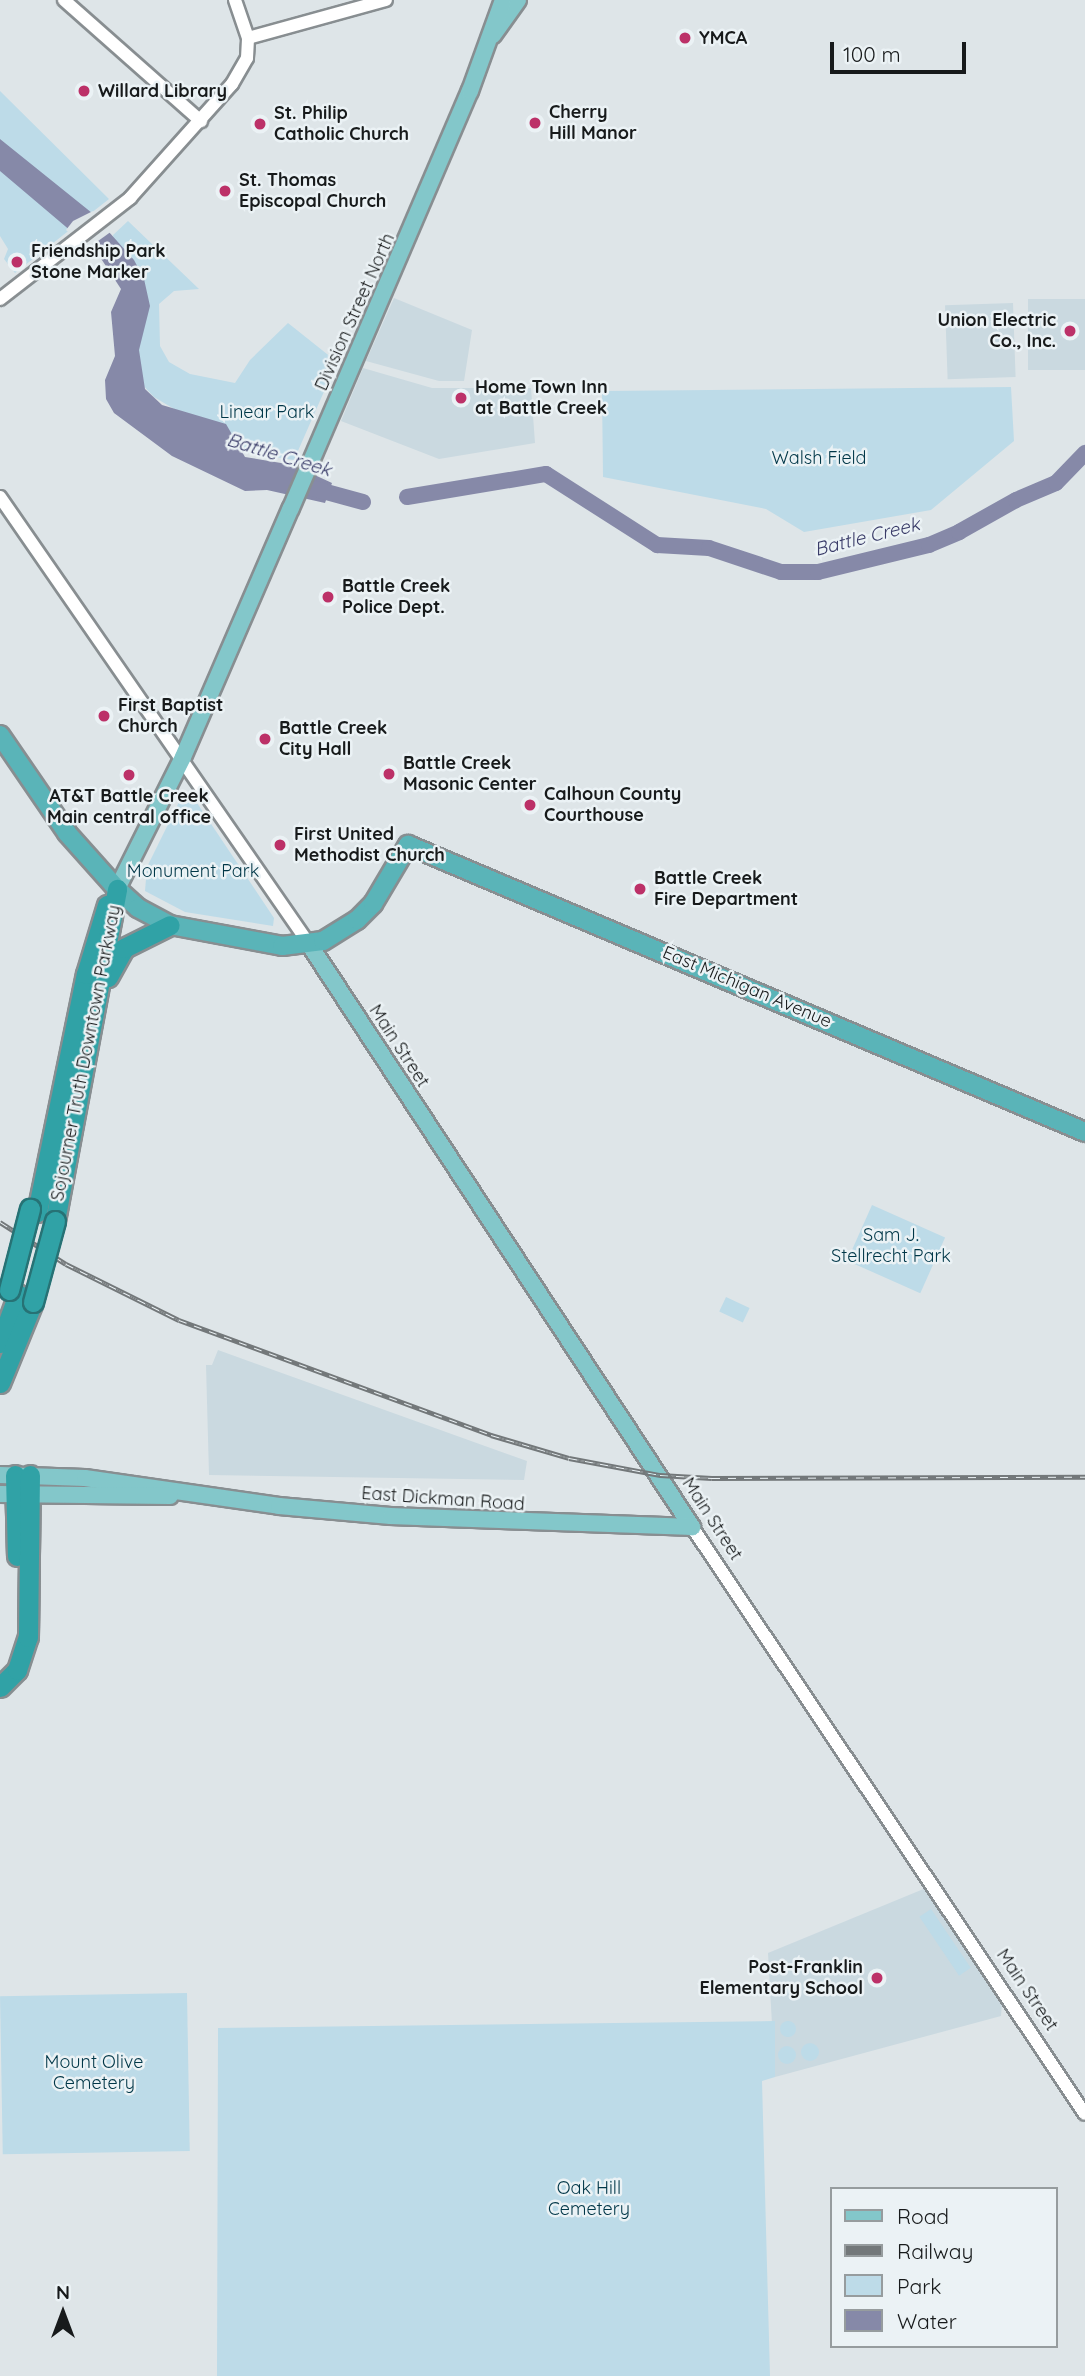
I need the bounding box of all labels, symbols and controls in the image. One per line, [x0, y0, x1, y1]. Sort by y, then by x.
place label: YMCA [699, 27, 747, 49]
scale bar [833, 28, 970, 72]
marker: YMCA [677, 30, 693, 46]
text: 100 m [843, 41, 901, 67]
place label: Willard Library [98, 80, 227, 102]
marker: Willard Library [76, 83, 92, 99]
place label: Cherry Hill Manor [549, 102, 637, 144]
place label: St. Philip Catholic Church [274, 103, 409, 146]
marker: Cherry Hill Manor [527, 115, 543, 131]
marker: St. Philip Catholic Church [252, 116, 268, 132]
place label: St. Thomas Episcopal Church [239, 170, 386, 212]
marker: St. Thomas Episcopal Church [217, 183, 233, 199]
street label: Division Street North [311, 230, 399, 394]
place label: Friendship Park Stone Marker [31, 241, 166, 284]
marker: Friendship Park Stone Marker [9, 254, 25, 270]
place label: Union Electric Co., Inc. [938, 310, 1056, 352]
marker: Union Electric Co., Inc. [1062, 323, 1078, 339]
place label: Home Town Inn at Battle Creek [475, 377, 608, 420]
marker: Home Town Inn at Battle Creek [453, 390, 469, 406]
park label: Linear Park [220, 401, 314, 423]
water label: Battle Creek [224, 428, 334, 482]
park label: Walsh Field [772, 447, 866, 469]
water label: Battle Creek [812, 513, 922, 561]
place label: Battle Creek Police Dept. [342, 576, 450, 618]
marker: Battle Creek Police Dept. [320, 589, 336, 605]
place label: First Baptist Church [118, 695, 223, 738]
marker: First Baptist Church [96, 708, 112, 724]
place label: Battle Creek City Hall [279, 718, 387, 760]
marker: Battle Creek City Hall [257, 731, 273, 747]
place label: Battle Creek Masonic Center [403, 753, 537, 796]
marker: Battle Creek Masonic Center [381, 766, 397, 782]
marker: AT&T Battle Creek Main central office [121, 767, 137, 783]
place label: Calhoun County Courthouse [544, 784, 681, 826]
place label: AT&T Battle Creek Main central office [47, 786, 211, 828]
marker: Calhoun County Courthouse [522, 797, 538, 813]
place label: First United Methodist Church [294, 824, 445, 866]
marker: First United Methodist Church [272, 837, 288, 853]
park label: Monument Park [127, 860, 259, 882]
place label: Battle Creek Fire Department [654, 868, 798, 910]
marker: Battle Creek Fire Department [632, 881, 648, 897]
street label: Sojourner Truth Downtown Parkway [47, 903, 125, 1203]
street label: East Michigan Avenue [659, 942, 835, 1032]
street label: Main Street [364, 1001, 434, 1091]
park label: Sam J. Stellrecht Park [831, 1225, 951, 1268]
street label: Main Street [677, 1474, 747, 1564]
street label: East Dickman Road [361, 1483, 525, 1515]
street label: Main Street [992, 1945, 1062, 2035]
place label: Post-Franklin Elementary School [699, 1957, 863, 2000]
marker: Post-Franklin Elementary School [869, 1970, 885, 1986]
park label: Mount Olive Cemetery [45, 2052, 143, 2094]
park label: Oak Hill Cemetery [548, 2178, 630, 2220]
legend [830, 2187, 1057, 2348]
text: Road [897, 2203, 949, 2229]
text: Railway [897, 2238, 973, 2264]
text: Park [897, 2273, 941, 2299]
north arrow [28, 2278, 98, 2348]
text: N [56, 2280, 70, 2304]
text: Water [897, 2308, 957, 2334]

